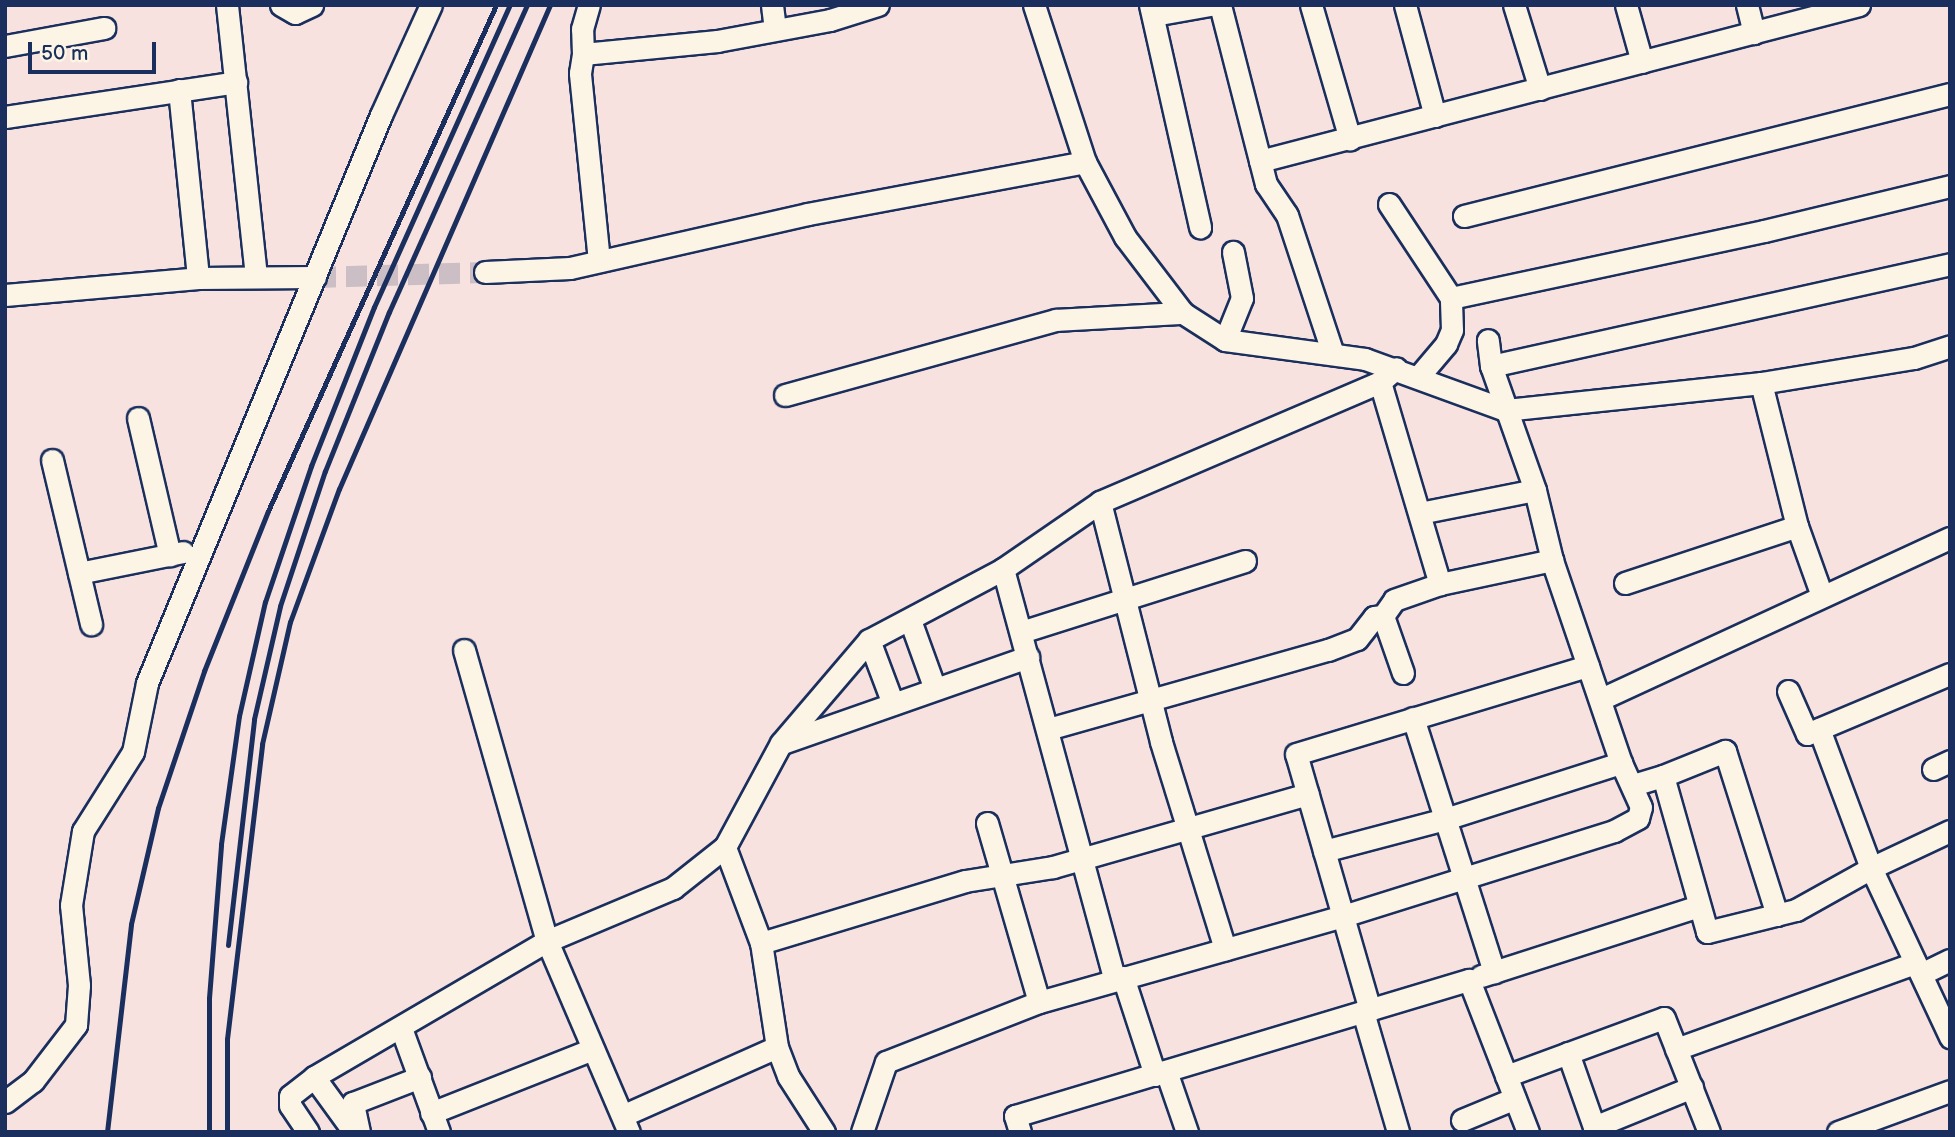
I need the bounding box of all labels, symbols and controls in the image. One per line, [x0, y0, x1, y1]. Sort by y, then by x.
scale bar [32, 28, 159, 72]
text: 50 m [41, 41, 88, 66]

